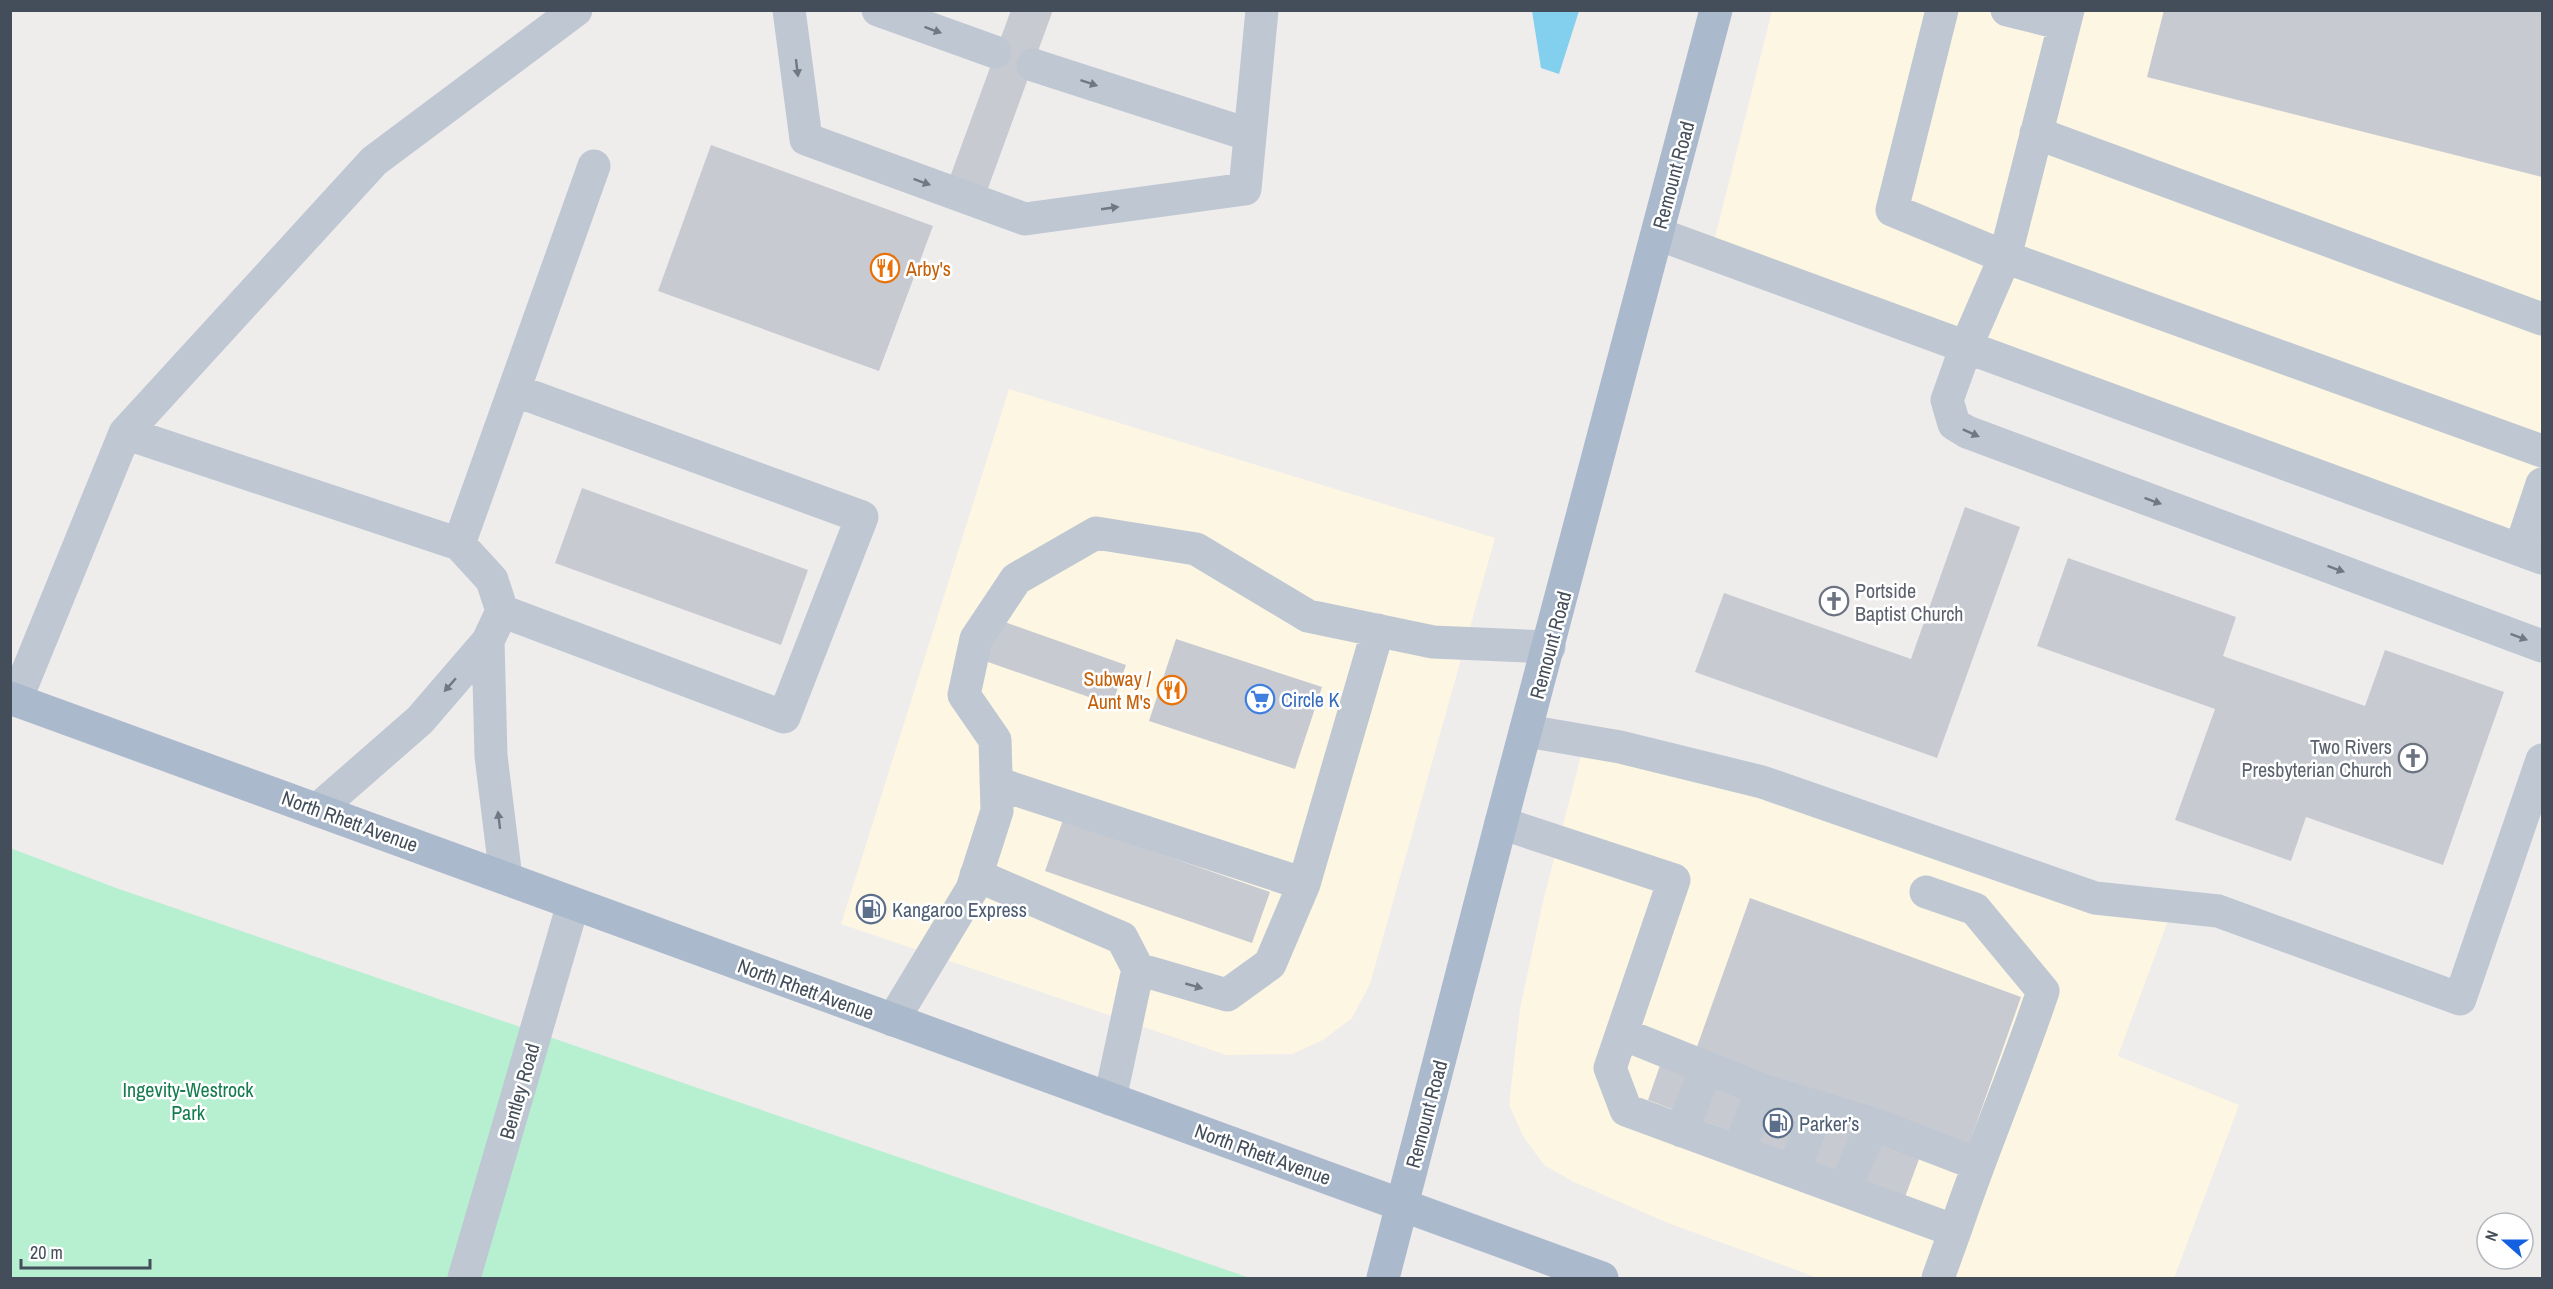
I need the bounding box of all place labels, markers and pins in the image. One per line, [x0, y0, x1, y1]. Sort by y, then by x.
restaurant icon: Arby's [869, 252, 901, 284]
place label: Arby's [905, 255, 951, 282]
place label: Portside Baptist Church [1855, 577, 1963, 627]
church icon: Portside Baptist Church [1818, 585, 1850, 617]
place label: Subway / Aunt M's [1084, 665, 1151, 715]
restaurant icon: Subway / Aunt M's [1156, 674, 1188, 706]
supermarket icon: Circle K [1244, 683, 1276, 715]
place label: Circle K [1281, 686, 1339, 713]
place label: Two Rivers Presbyterian Church [2242, 733, 2392, 783]
church icon: Two Rivers Presbyterian Church [2397, 742, 2429, 774]
fuel station icon: Kangaroo Express [855, 893, 887, 925]
place label: Kangaroo Express [892, 896, 1027, 923]
fuel station icon: Parker’s [1762, 1107, 1794, 1139]
place label: Parker’s [1799, 1110, 1859, 1137]

